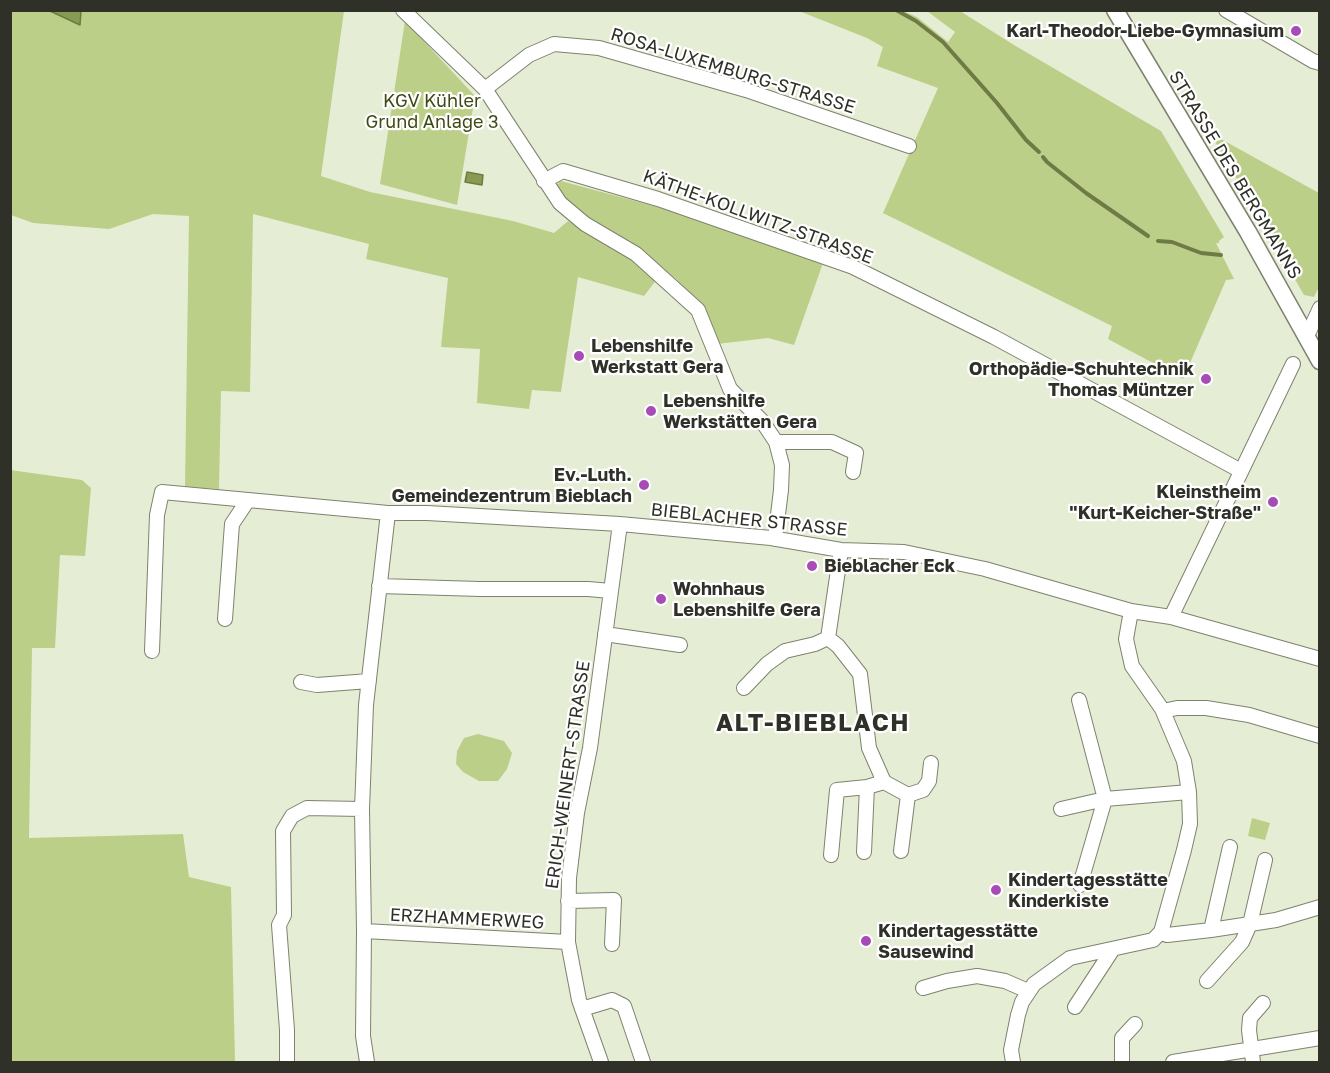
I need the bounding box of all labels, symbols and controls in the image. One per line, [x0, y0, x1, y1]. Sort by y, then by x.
place label: Karl-Theodor-Liebe-Gymnasium [1006, 20, 1284, 42]
street label: ROSA-LUXEMBURG-STRASSE [608, 23, 858, 119]
marker: Karl-Theodor-Liebe-Gymnasium [1289, 24, 1303, 38]
street label: STRASSE DES BERGMANNS [1164, 67, 1306, 283]
park label: KGV Kühler Grund Anlage 3 [366, 90, 498, 132]
street label: KÄTHE-KOLLWITZ-STRASSE [640, 165, 876, 269]
place label: Lebenshilfe Werkstatt Gera [591, 335, 723, 378]
marker: Lebenshilfe Werkstatt Gera [572, 349, 586, 363]
place label: Orthopädie-Schuhtechnik Thomas Müntzer [969, 358, 1194, 400]
marker: Orthopädie-Schuhtechnik Thomas Müntzer [1199, 372, 1213, 386]
place label: Lebenshilfe Werkstätten Gera [663, 390, 817, 432]
marker: Lebenshilfe Werkstätten Gera [644, 404, 658, 418]
place label: Ev.-Luth. Gemeindezentrum Bieblach [392, 464, 632, 506]
marker: Ev.-Luth. Gemeindezentrum Bieblach [637, 478, 651, 492]
place label: Kleinstheim "Kurt-Keicher-Straße" [1069, 481, 1261, 524]
marker: Kleinstheim "Kurt-Keicher-Straße" [1266, 495, 1280, 509]
street label: BIEBLACHER STRASSE [650, 499, 848, 541]
place label: Bieblacher Eck [824, 555, 955, 577]
marker: Bieblacher Eck [805, 559, 819, 573]
place label: Wohnhaus Lebenshilfe Gera [673, 578, 821, 620]
marker: Wohnhaus Lebenshilfe Gera [654, 592, 668, 606]
street label: ERICH-WEINERT-STRASSE [541, 659, 595, 891]
district label: ALT-BIEBLACH [716, 709, 910, 737]
place label: Kindertagesstätte Kinderkiste [1008, 869, 1168, 912]
marker: Kindertagesstätte Kinderkiste [989, 883, 1003, 897]
street label: ERZHAMMERWEG [389, 904, 545, 934]
place label: Kindertagesstätte Sausewind [878, 920, 1038, 962]
marker: Kindertagesstätte Sausewind [859, 934, 873, 948]

